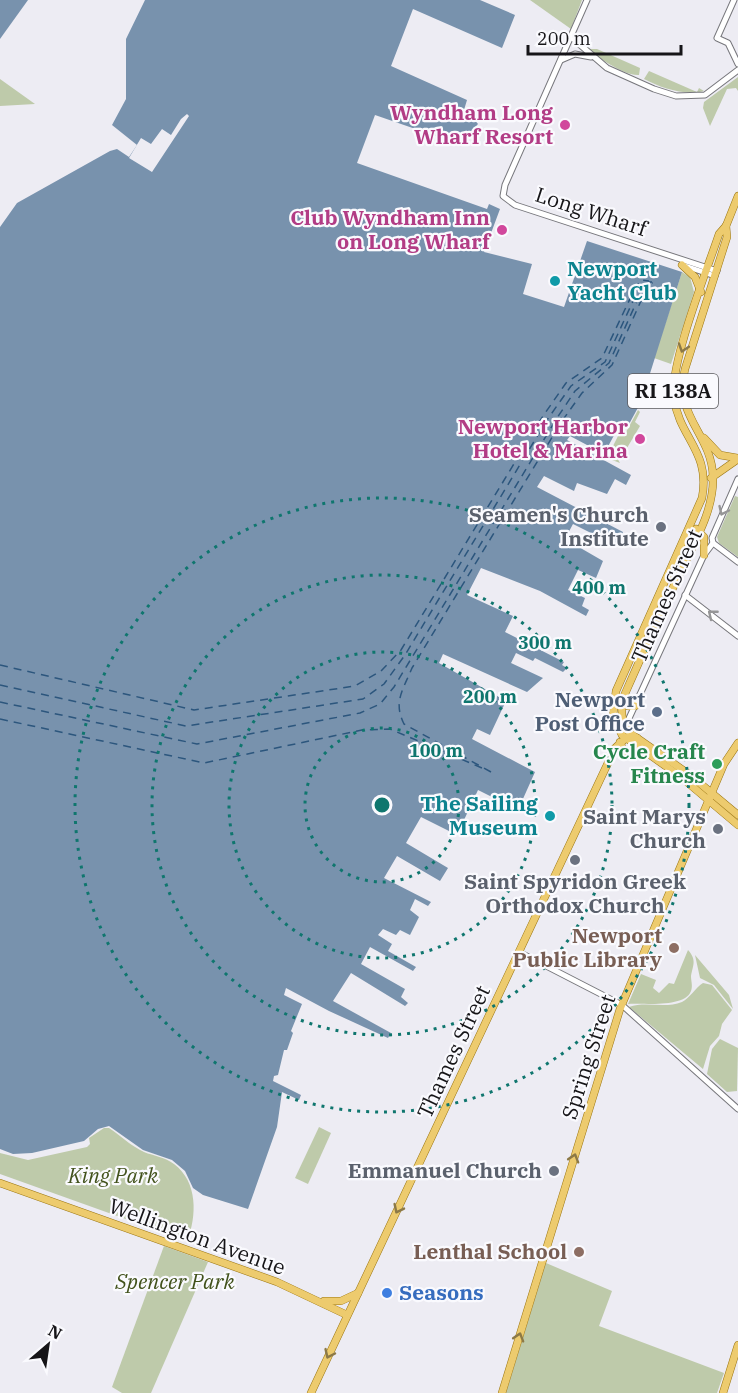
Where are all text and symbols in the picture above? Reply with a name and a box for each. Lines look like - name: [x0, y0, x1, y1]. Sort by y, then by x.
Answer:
- scale bar: [528, 18, 681, 56]
- text: 200 m: [537, 27, 591, 50]
- place label: Wyndham Long Wharf Resort: [390, 98, 554, 150]
- marker: Wyndham Long Wharf Resort: [558, 118, 572, 132]
- street label: Long Wharf: [532, 180, 652, 243]
- place label: Club Wyndham Inn on Long Wharf: [290, 203, 492, 255]
- marker: Club Wyndham Inn on Long Wharf: [495, 223, 509, 237]
- place label: Newport Yacht Club: [567, 254, 677, 306]
- marker: Newport Yacht Club: [548, 274, 562, 288]
- one-way arrow: [677, 342, 690, 353]
- road number: RI 138A: [628, 374, 718, 408]
- place label: Newport Harbor Hotel & Marina: [458, 412, 629, 464]
- marker: Newport Harbor Hotel & Marina: [633, 432, 647, 446]
- place label: Seamen's Church Institute: [469, 500, 649, 552]
- one-way arrow: [719, 504, 731, 515]
- marker: Seamen's Church Institute: [654, 520, 668, 534]
- street label: Thames Street: [624, 524, 708, 667]
- text: 400 m: [572, 576, 627, 599]
- one-way arrow: [708, 611, 719, 622]
- text: 300 m: [518, 631, 573, 654]
- text: 200 m: [463, 685, 518, 708]
- place label: Newport Post Office: [535, 685, 645, 737]
- marker: Newport Post Office: [650, 705, 664, 719]
- place label: Cycle Craft Fitness: [593, 737, 705, 789]
- text: 100 m: [409, 739, 464, 762]
- marker: Cycle Craft Fitness: [710, 757, 724, 771]
- place label: The Sailing Museum: [420, 789, 539, 841]
- centre of rings: [372, 795, 392, 815]
- place label: Saint Marys Church: [583, 802, 706, 854]
- marker: The Sailing Museum: [543, 809, 557, 823]
- marker: Saint Marys Church: [711, 822, 725, 836]
- marker: Saint Spyridon Greek Orthodox Church: [568, 853, 582, 867]
- place label: Saint Spyridon Greek Orthodox Church: [464, 867, 686, 919]
- place label: Newport Public Library: [512, 921, 662, 973]
- marker: Newport Public Library: [667, 941, 681, 955]
- street label: Thames Street: [410, 981, 496, 1123]
- street label: Spring Street: [555, 991, 621, 1123]
- one-way arrow: [566, 1153, 579, 1164]
- place label: Emmanuel Church: [348, 1156, 542, 1184]
- park label: King Park: [67, 1161, 159, 1189]
- marker: Emmanuel Church: [547, 1164, 561, 1178]
- street label: Wellington Avenue: [105, 1191, 290, 1281]
- one-way arrow: [394, 1203, 406, 1214]
- place label: Lenthal School: [413, 1237, 567, 1265]
- marker: Lenthal School: [572, 1245, 586, 1259]
- park label: Spencer Park: [114, 1267, 236, 1295]
- place label: Seasons: [399, 1278, 484, 1306]
- marker: Seasons: [380, 1286, 394, 1300]
- north arrow: [18, 1315, 78, 1375]
- text: N: [45, 1320, 66, 1344]
- one-way arrow: [512, 1332, 524, 1343]
- one-way arrow: [325, 1348, 337, 1359]

